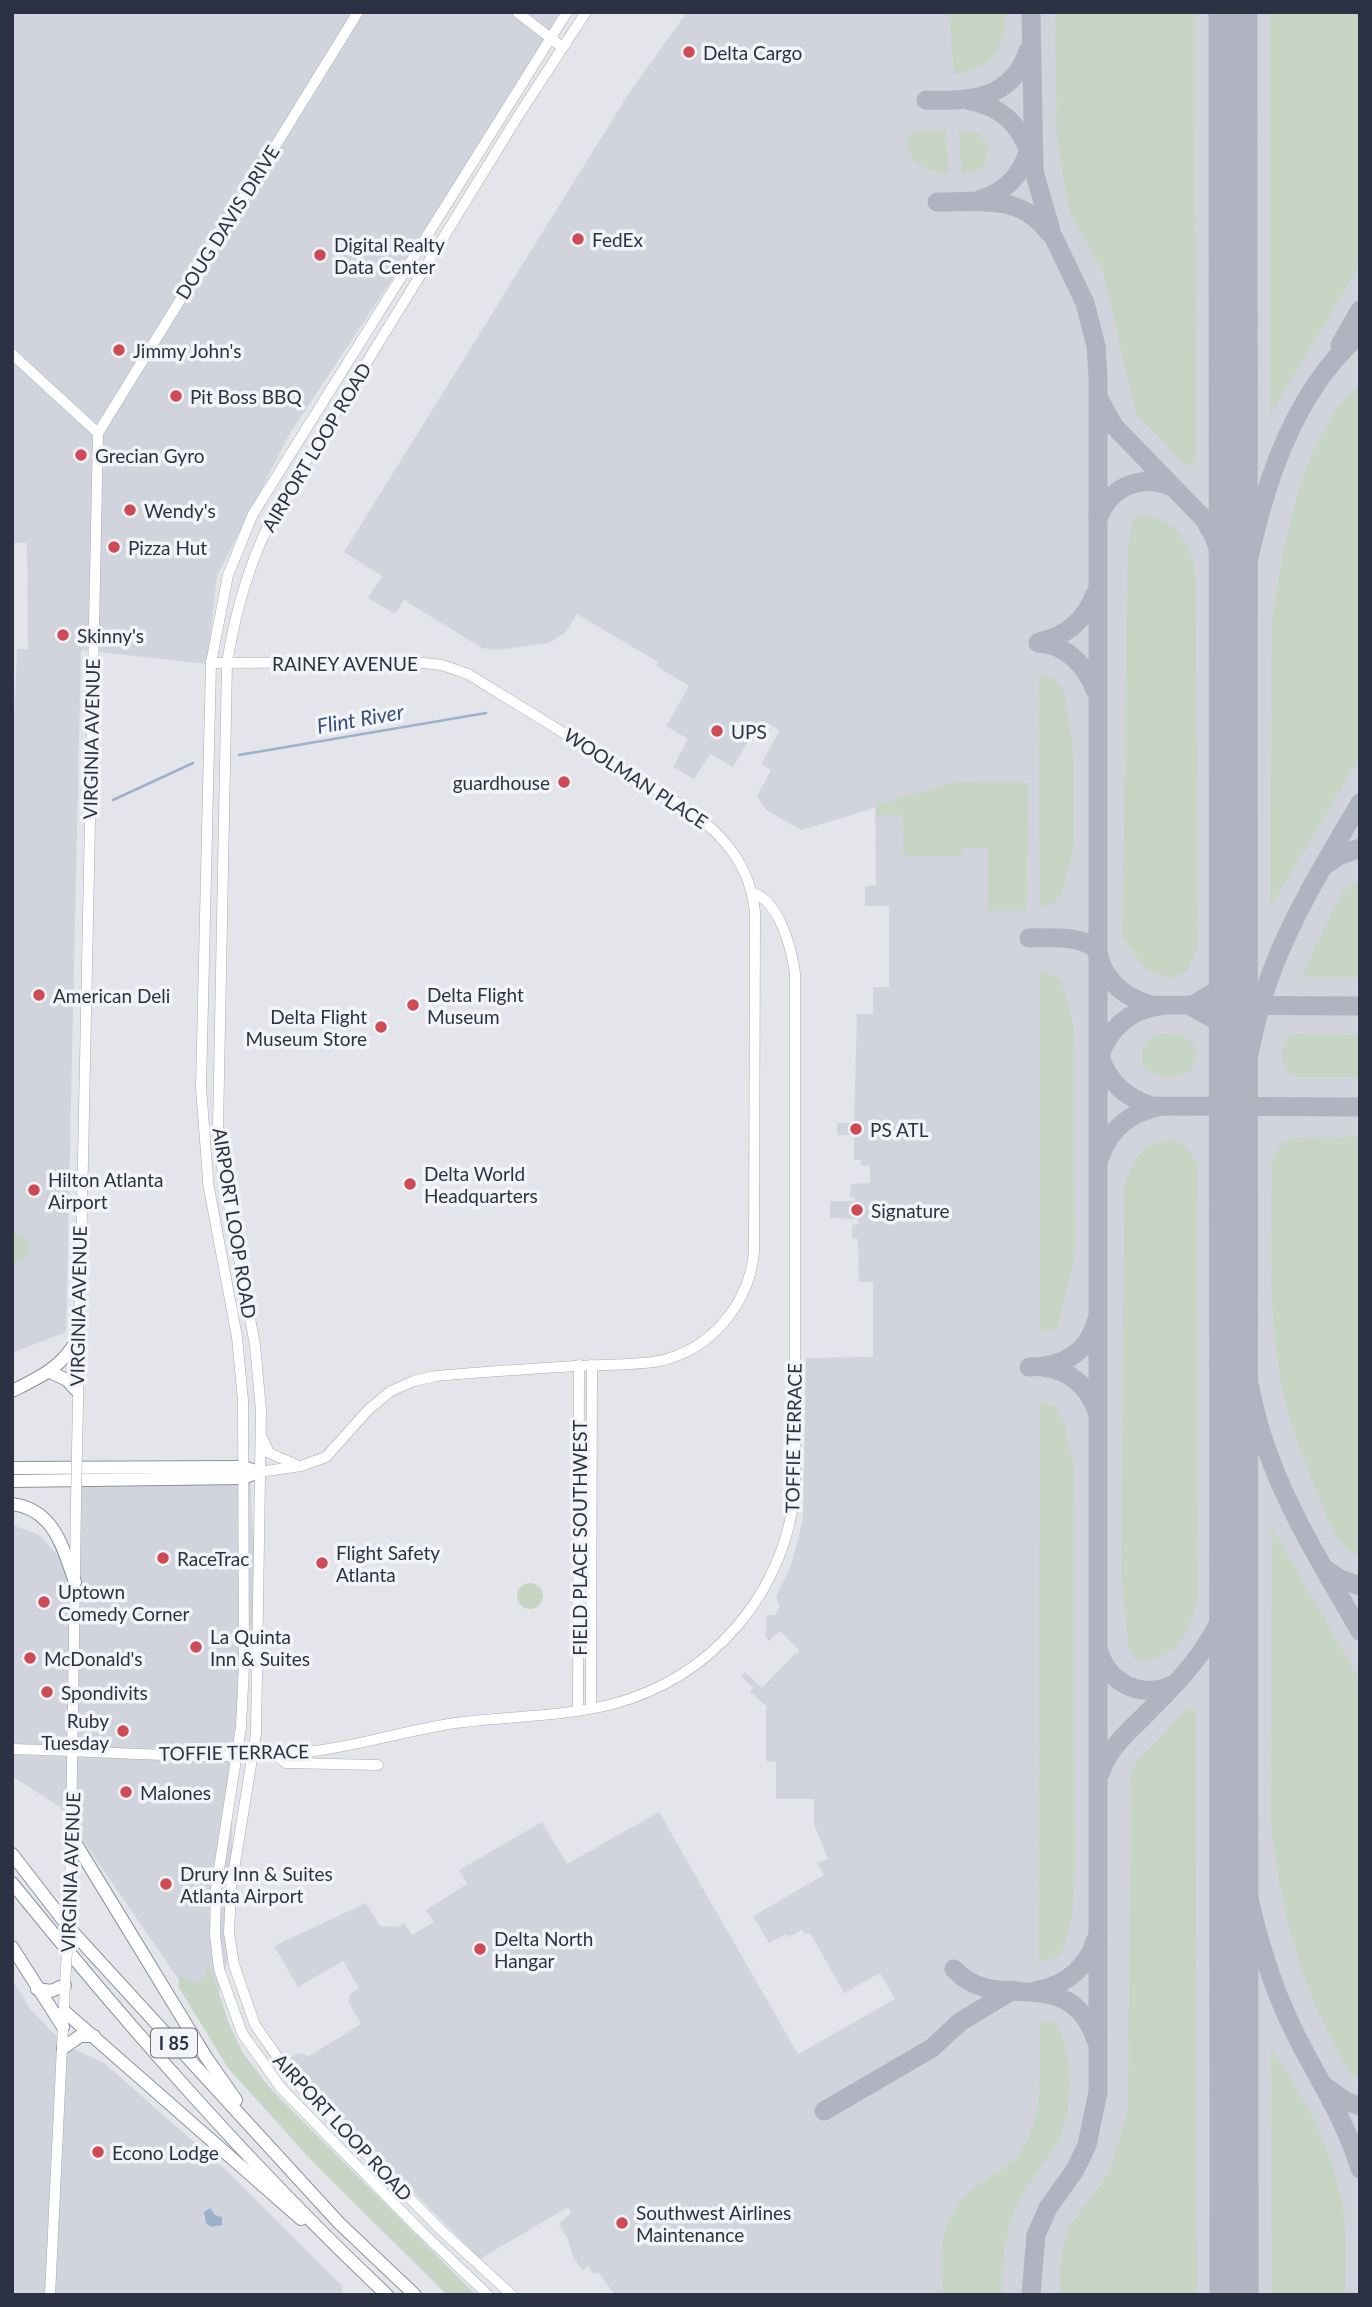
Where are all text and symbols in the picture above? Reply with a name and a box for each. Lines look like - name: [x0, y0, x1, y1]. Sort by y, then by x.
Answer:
- place label: Delta Cargo: [703, 41, 802, 64]
- marker: Delta Cargo: [681, 44, 697, 60]
- street label: DOUG DAVIS DRIVE: [170, 141, 284, 303]
- place label: FedEx: [592, 228, 643, 251]
- marker: FedEx: [570, 231, 586, 247]
- place label: Digital Realty Data Center: [334, 233, 445, 278]
- marker: Digital Realty Data Center: [312, 247, 328, 263]
- place label: Jimmy John's: [133, 339, 242, 362]
- marker: Jimmy John's: [111, 342, 127, 358]
- street label: AIRPORT LOOP ROAD: [256, 358, 376, 536]
- place label: Pit Boss BBQ: [190, 385, 302, 408]
- marker: Pit Boss BBQ: [168, 388, 184, 404]
- place label: Grecian Gyro: [95, 444, 204, 467]
- marker: Grecian Gyro: [73, 447, 89, 463]
- place label: Wendy's: [144, 499, 216, 522]
- marker: Wendy's: [122, 502, 138, 518]
- place label: Pizza Hut: [128, 536, 207, 559]
- marker: Pizza Hut: [106, 539, 122, 555]
- place label: Skinny's: [77, 624, 144, 647]
- marker: Skinny's: [55, 627, 71, 643]
- street label: RAINEY AVENUE: [272, 652, 418, 675]
- street label: VIRGINIA AVENUE: [78, 659, 104, 819]
- water label: Flint River: [315, 698, 406, 738]
- place label: UPS: [731, 720, 767, 743]
- street label: WOOLMAN PLACE: [560, 723, 712, 833]
- marker: UPS: [709, 723, 725, 739]
- place label: guardhouse: [453, 771, 550, 794]
- marker: guardhouse: [556, 774, 572, 790]
- place label: Delta Flight Museum: [427, 983, 524, 1028]
- place label: American Deli: [53, 984, 170, 1007]
- marker: American Deli: [31, 987, 47, 1003]
- marker: Delta Flight Museum: [405, 997, 421, 1013]
- place label: Delta Flight Museum Store: [246, 1005, 367, 1050]
- marker: Delta Flight Museum Store: [373, 1019, 389, 1035]
- place label: PS ATL: [870, 1118, 929, 1141]
- marker: PS ATL: [848, 1121, 864, 1137]
- street label: AIRPORT LOOP ROAD: [209, 1126, 261, 1320]
- place label: Delta World Headquarters: [424, 1162, 538, 1207]
- place label: Hilton Atlanta Airport: [48, 1168, 164, 1213]
- marker: Delta World Headquarters: [402, 1176, 418, 1192]
- marker: Hilton Atlanta Airport: [26, 1182, 42, 1198]
- place label: Signature: [871, 1199, 950, 1222]
- marker: Signature: [849, 1202, 865, 1218]
- street label: VIRGINIA AVENUE: [65, 1226, 91, 1386]
- street label: TOFFIE TERRACE: [780, 1363, 806, 1513]
- street label: FIELD PLACE SOUTHWEST: [568, 1420, 591, 1656]
- place label: Flight Safety Atlanta: [336, 1541, 440, 1586]
- place label: RaceTrac: [177, 1547, 249, 1570]
- marker: RaceTrac: [155, 1550, 171, 1566]
- marker: Flight Safety Atlanta: [314, 1555, 330, 1571]
- place label: Uptown Comedy Corner: [58, 1580, 190, 1625]
- marker: Uptown Comedy Corner: [36, 1594, 52, 1610]
- place label: La Quinta Inn & Suites: [210, 1625, 310, 1670]
- marker: La Quinta Inn & Suites: [188, 1639, 204, 1655]
- place label: McDonald's: [44, 1647, 143, 1670]
- marker: McDonald's: [22, 1650, 38, 1666]
- place label: Spondivits: [61, 1681, 148, 1704]
- marker: Spondivits: [39, 1684, 55, 1700]
- place label: Ruby Tuesday: [41, 1709, 109, 1754]
- marker: Ruby Tuesday: [115, 1723, 131, 1739]
- street label: TOFFIE TERRACE: [159, 1739, 309, 1765]
- place label: Malones: [140, 1781, 211, 1804]
- marker: Malones: [118, 1784, 134, 1800]
- street label: VIRGINIA AVENUE: [56, 1791, 84, 1953]
- place label: Drury Inn & Suites Atlanta Airport: [180, 1862, 333, 1907]
- marker: Drury Inn & Suites Atlanta Airport: [158, 1876, 174, 1892]
- place label: Delta North Hangar: [494, 1927, 593, 1972]
- marker: Delta North Hangar: [472, 1941, 488, 1957]
- road number: I 85: [151, 2028, 197, 2057]
- street label: AIRPORT LOOP ROAD: [269, 2049, 417, 2205]
- place label: Econo Lodge: [112, 2141, 219, 2164]
- marker: Econo Lodge: [90, 2144, 106, 2160]
- place label: Southwest Airlines Maintenance: [636, 2201, 791, 2246]
- marker: Southwest Airlines Maintenance: [614, 2215, 630, 2231]

